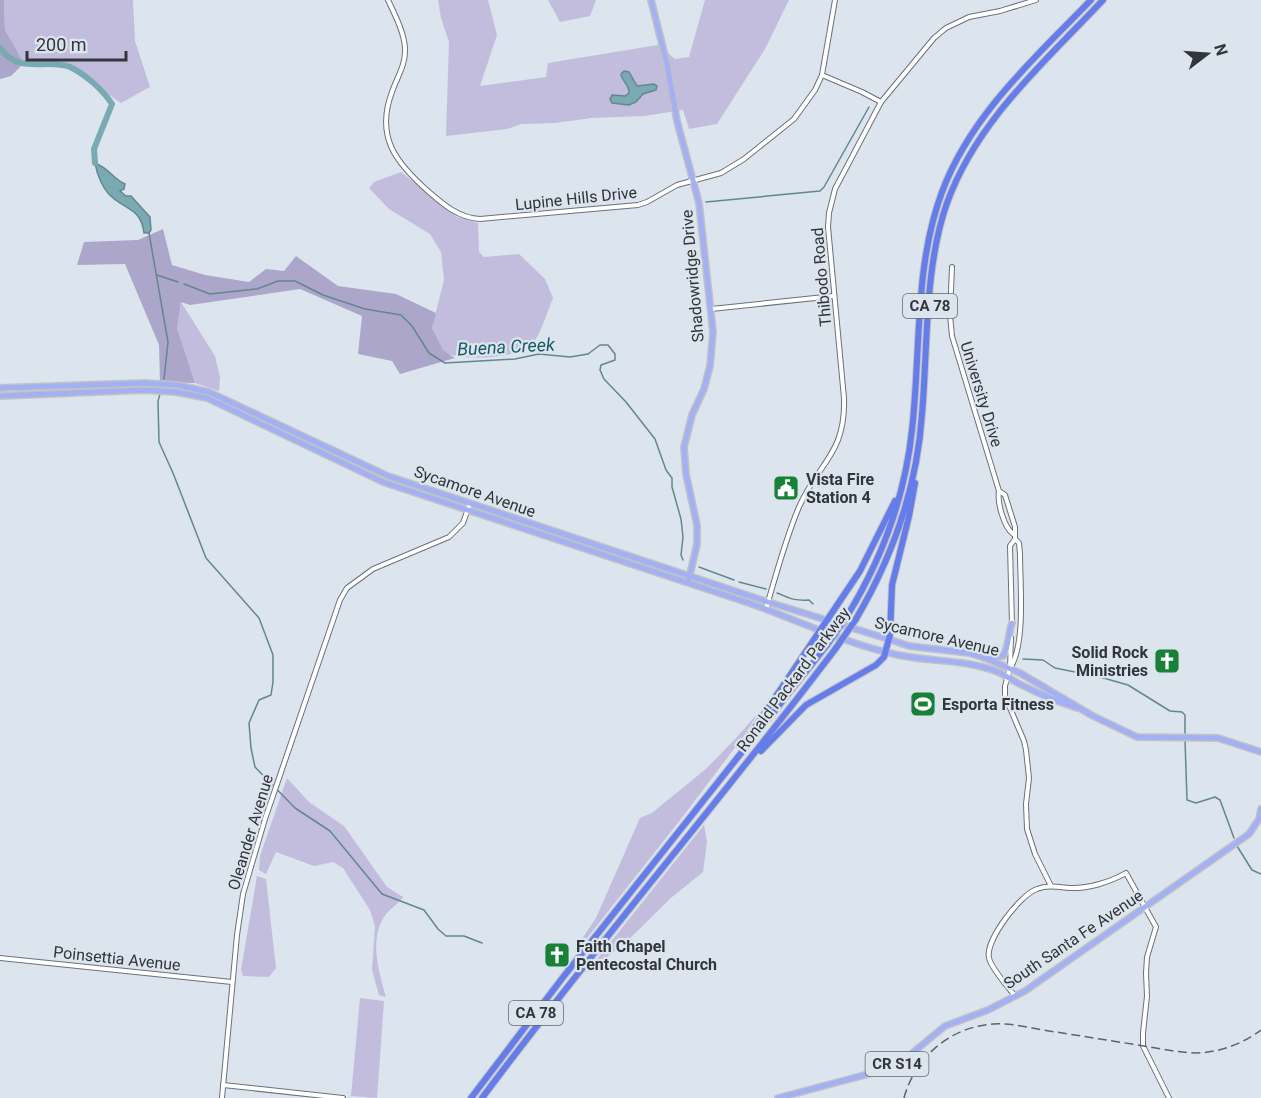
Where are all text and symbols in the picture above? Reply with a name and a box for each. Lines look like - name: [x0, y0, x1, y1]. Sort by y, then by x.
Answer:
- scale bar: [27, 24, 126, 62]
- north arrow: [1177, 24, 1237, 84]
- text: 200 m: [36, 34, 87, 55]
- text: N: [1210, 42, 1232, 58]
- street label: Lupine Hills Drive: [514, 183, 638, 214]
- street label: Shadowridge Drive: [677, 209, 708, 343]
- street label: Thibodo Road: [808, 227, 835, 327]
- road number: CA 78: [903, 294, 957, 318]
- water label: Buena Creek: [457, 333, 557, 360]
- street label: University Drive: [956, 339, 1007, 449]
- street label: Sycamore Avenue: [412, 462, 538, 521]
- place label: Vista Fire Station 4: [806, 470, 875, 507]
- public building icon: Vista Fire Station 4: [771, 473, 801, 503]
- street label: Ronald Packard Parkway: [733, 603, 854, 755]
- street label: Sycamore Avenue: [873, 613, 1001, 660]
- place label: Solid Rock Ministries: [1072, 643, 1148, 680]
- church icon: Solid Rock Ministries: [1152, 646, 1182, 676]
- sports icon: Esporta Fitness: [908, 689, 938, 719]
- place label: Esporta Fitness: [942, 695, 1054, 714]
- street label: Oleander Avenue: [224, 772, 277, 892]
- street label: South Santa Fe Avenue: [1000, 886, 1147, 993]
- place label: Faith Chapel Pentecostal Church: [576, 937, 717, 974]
- church icon: Faith Chapel Pentecostal Church: [542, 940, 572, 970]
- street label: Poinsettia Avenue: [52, 942, 182, 975]
- road number: CA 78: [509, 1001, 563, 1025]
- road number: CR S14: [866, 1052, 928, 1076]

